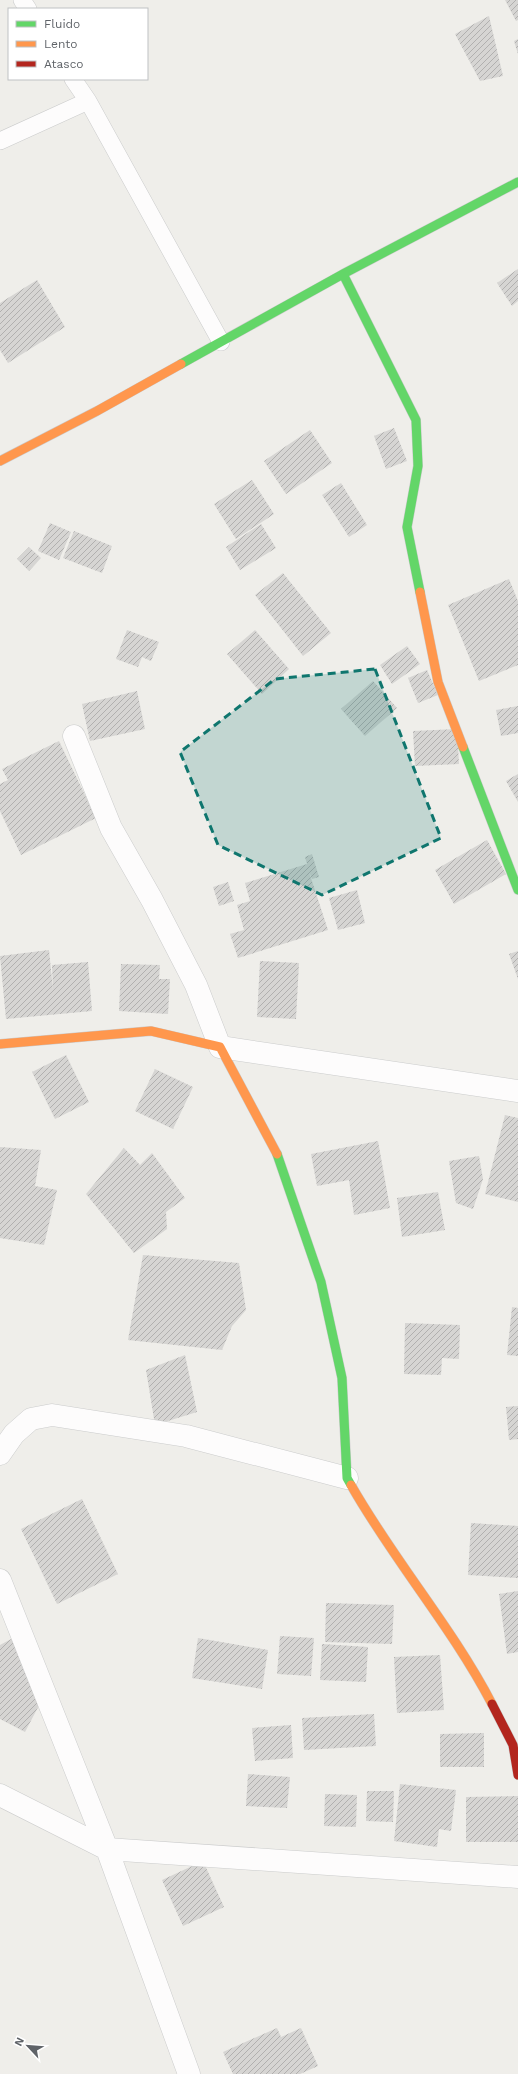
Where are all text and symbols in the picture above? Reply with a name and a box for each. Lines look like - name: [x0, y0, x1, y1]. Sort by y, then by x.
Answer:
- legend: [8, 8, 148, 80]
- text: Fluido: [44, 17, 80, 31]
- text: Lento: [44, 37, 78, 51]
- text: Atasco: [44, 57, 84, 71]
- north arrow: [8, 2026, 48, 2066]
- text: N: [12, 2035, 27, 2048]

